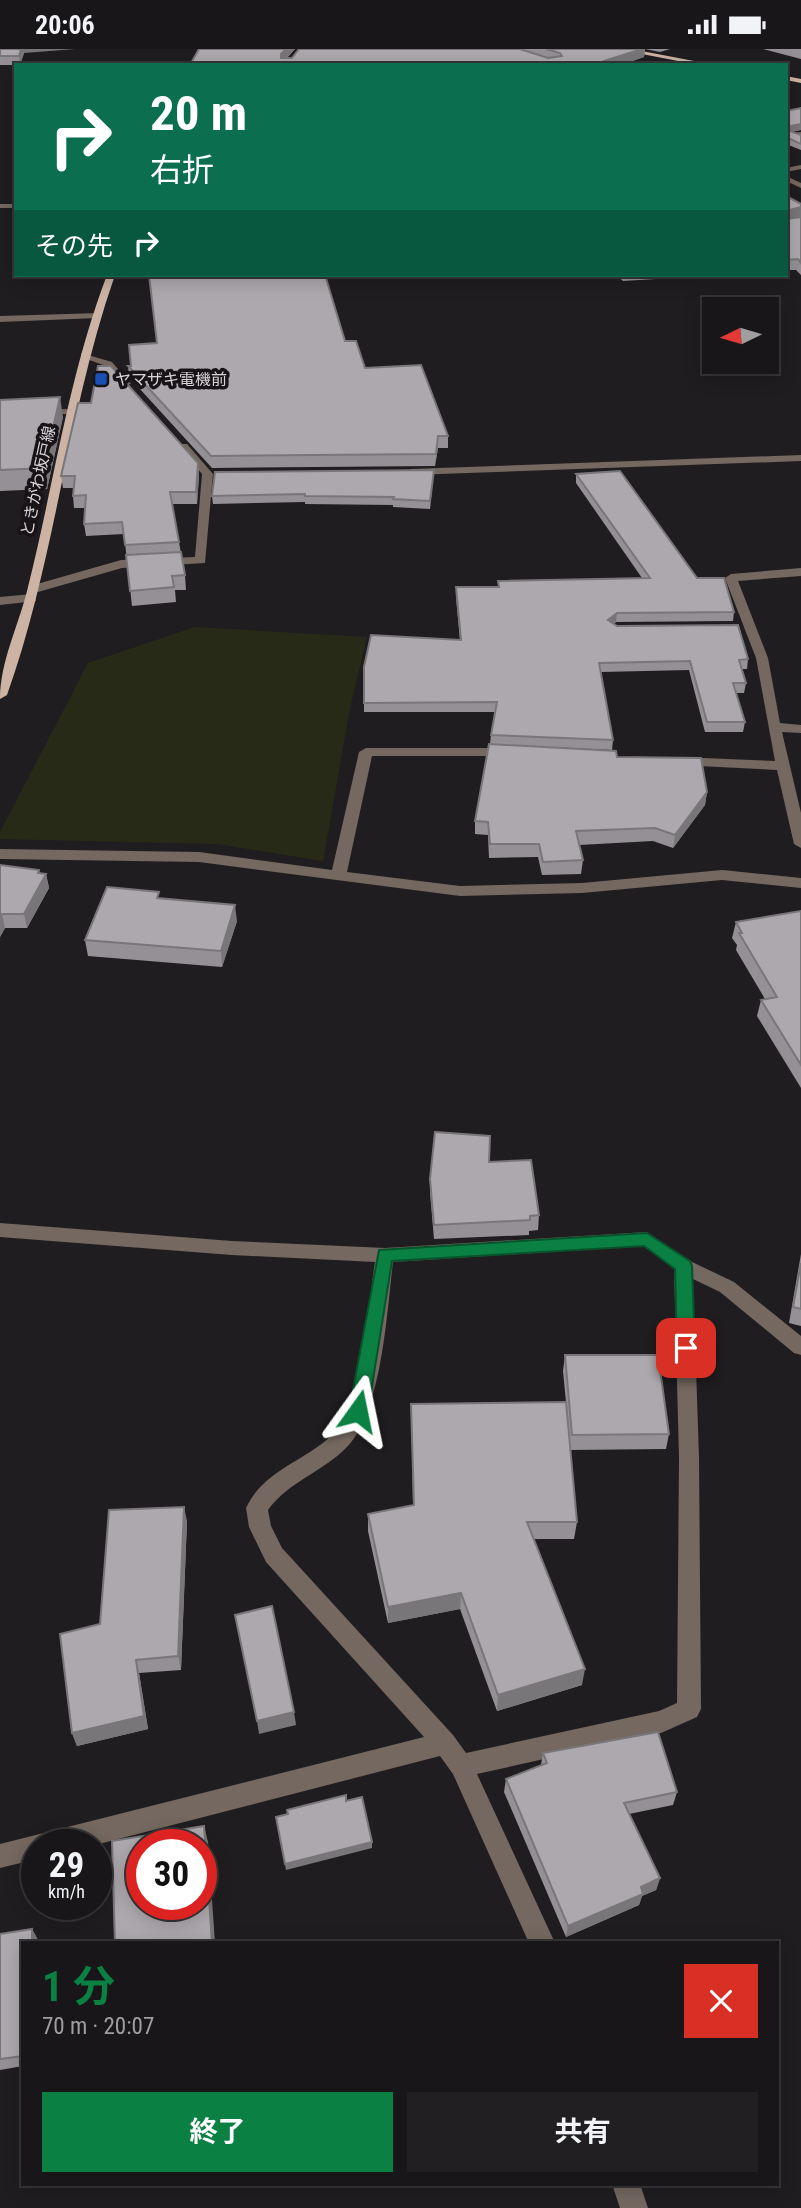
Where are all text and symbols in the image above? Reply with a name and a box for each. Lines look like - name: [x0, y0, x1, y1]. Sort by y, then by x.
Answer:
- text: 20:06: [35, 10, 95, 40]
- text: 20 m: [150, 85, 247, 142]
- icon: right: [35, 91, 126, 182]
- text: 右折: [150, 151, 214, 189]
- icon: right: [127, 224, 165, 262]
- text: その先: [35, 231, 113, 261]
- north arrow: [702, 297, 779, 375]
- map controls: [702, 297, 779, 374]
- place label: ヤマザキ電機前: [115, 370, 227, 389]
- marker: ヤマザキ電機前: [93, 371, 109, 387]
- street label: ときがわ坂戸線: [17, 424, 59, 538]
- pin: [656, 1318, 716, 1378]
- icon: arrive: [667, 1329, 705, 1367]
- position arrow: [321, 1374, 395, 1448]
- speed limit sign: 30: [126, 1829, 217, 1920]
- text: 29: [49, 1845, 84, 1886]
- text: km/h: [48, 1881, 85, 1902]
- text: 1 分: [42, 1962, 115, 2011]
- button: close: [684, 1964, 758, 2038]
- text: 70 m · 20:07: [42, 2013, 154, 2040]
- button: 終了: [42, 2092, 393, 2172]
- button: 共有: [407, 2092, 758, 2172]

